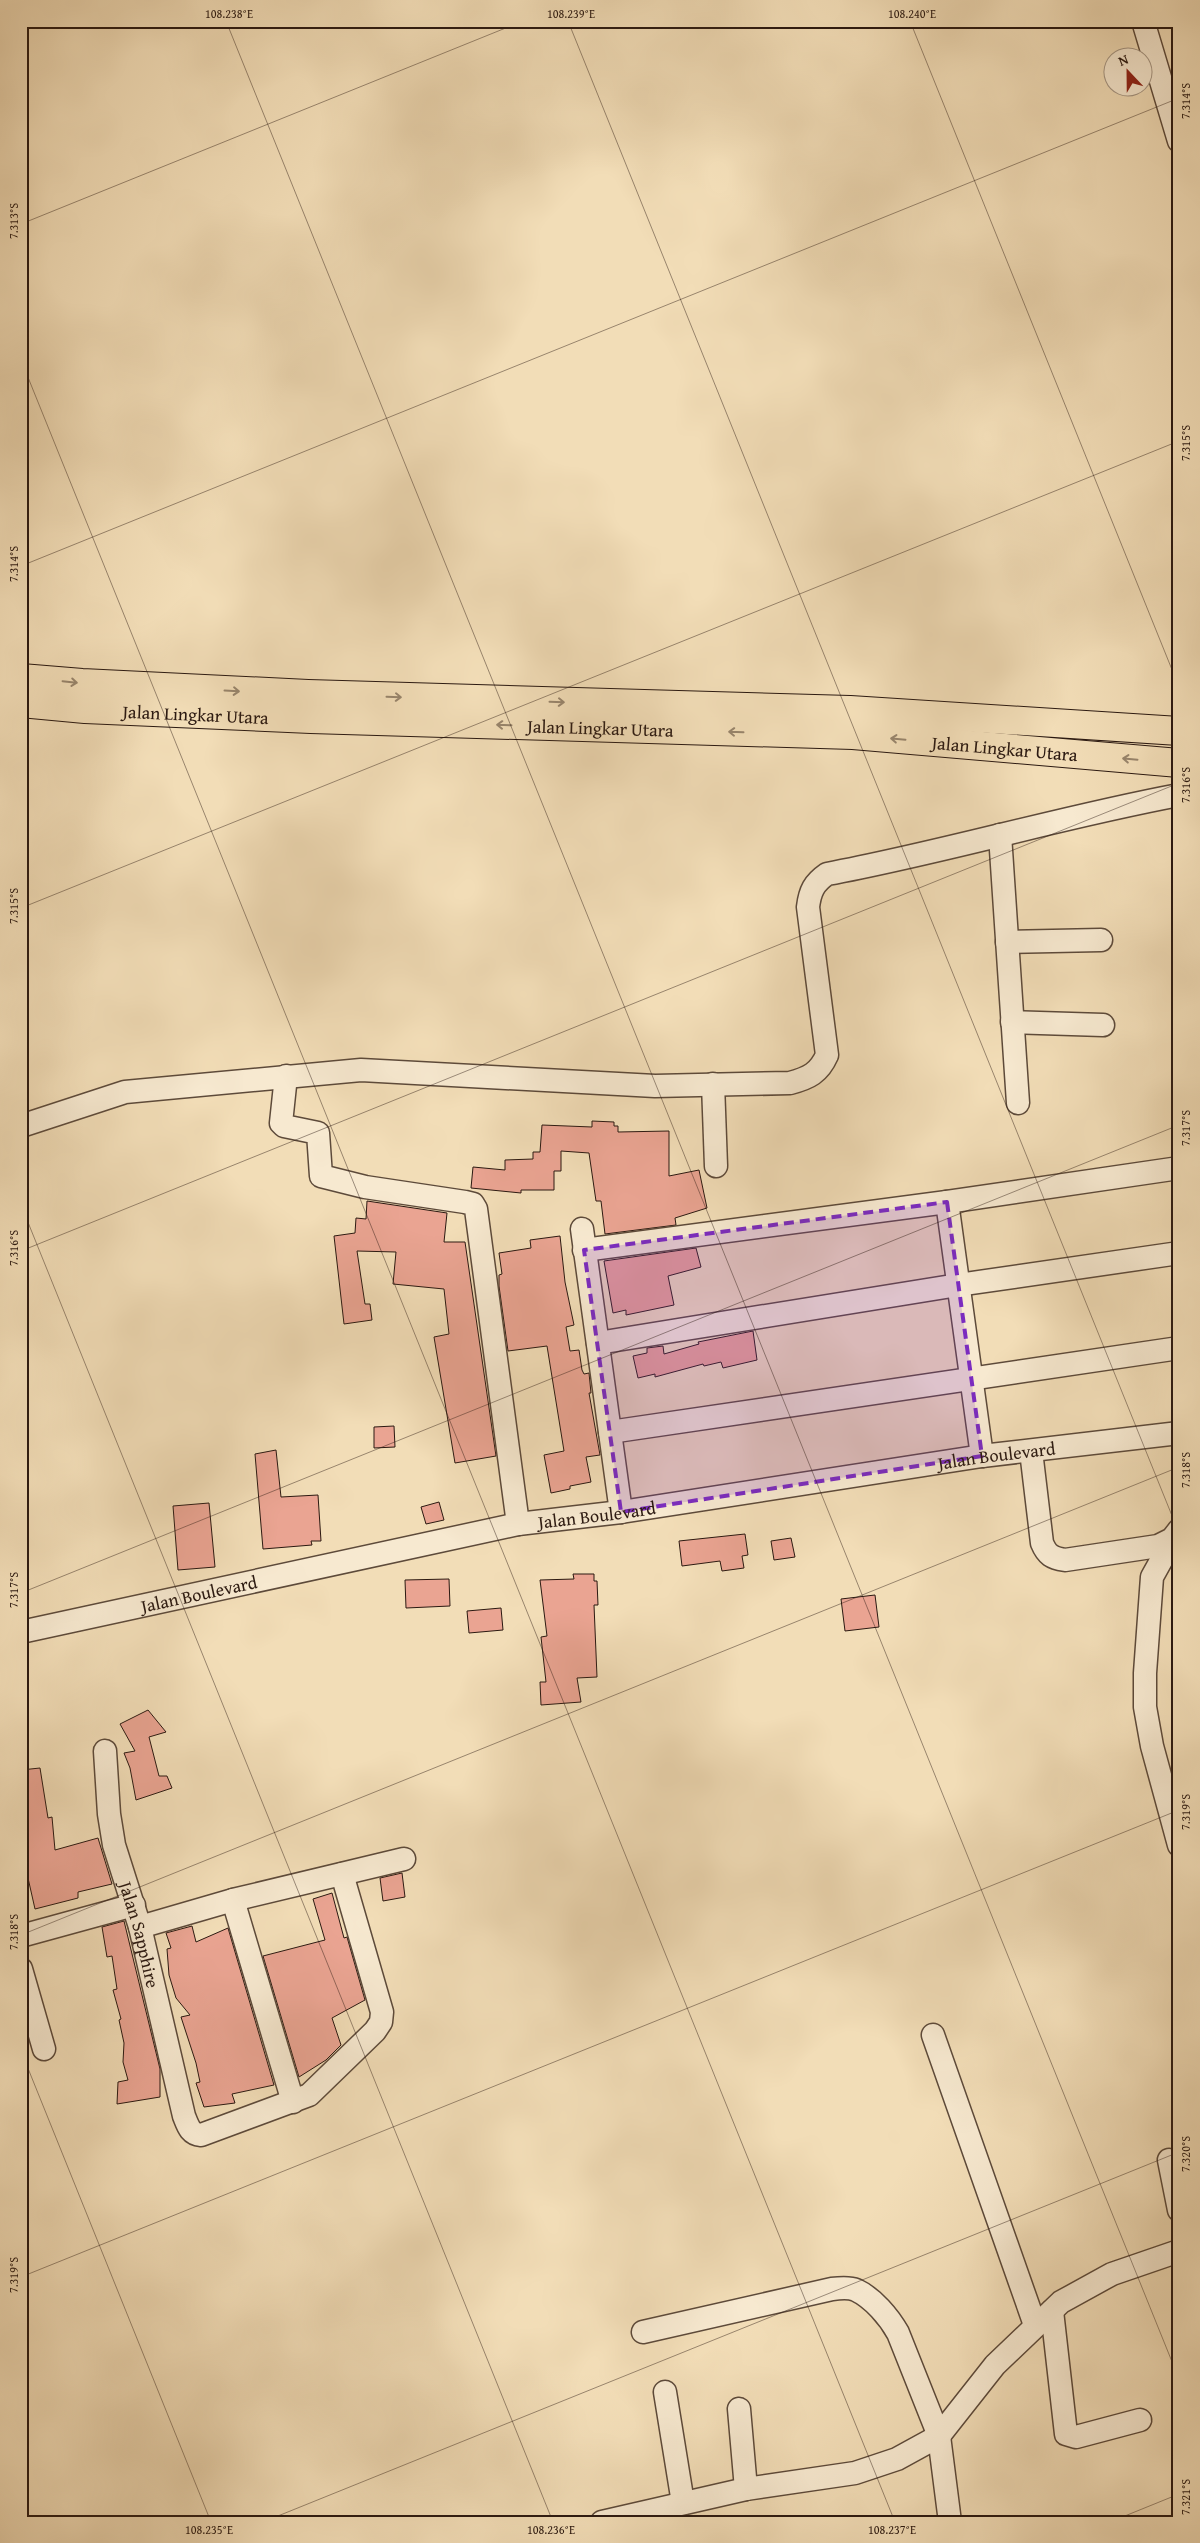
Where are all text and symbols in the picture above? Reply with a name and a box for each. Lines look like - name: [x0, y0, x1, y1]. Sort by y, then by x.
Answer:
- text: 108.238°E: [205, 5, 253, 22]
- text: 108.239°E: [547, 5, 595, 22]
- text: 108.240°E: [888, 5, 936, 22]
- north arrow: [1102, 48, 1152, 98]
- text: N: [1115, 49, 1132, 71]
- text: 7.314°S: [1177, 83, 1194, 119]
- text: 7.313°S: [5, 203, 22, 239]
- text: 7.315°S: [1177, 425, 1194, 461]
- text: 7.314°S: [5, 546, 22, 582]
- one-way arrow: [61, 677, 77, 687]
- one-way arrow: [224, 686, 240, 695]
- one-way arrow: [386, 692, 402, 701]
- street label: Jalan Lingkar Utara: [120, 697, 270, 731]
- one-way arrow: [549, 697, 565, 706]
- street label: Jalan Lingkar Utara: [525, 712, 674, 743]
- one-way arrow: [496, 720, 512, 730]
- one-way arrow: [728, 727, 744, 737]
- street label: Jalan Lingkar Utara: [929, 728, 1079, 768]
- one-way arrow: [891, 734, 907, 744]
- one-way arrow: [1122, 754, 1138, 763]
- text: 7.316°S: [1177, 767, 1194, 803]
- text: 7.315°S: [5, 888, 22, 924]
- text: 7.317°S: [1177, 1110, 1194, 1146]
- text: 7.316°S: [5, 1230, 22, 1266]
- street label: Jalan Boulevard: [934, 1434, 1057, 1477]
- text: 7.318°S: [1177, 1452, 1194, 1488]
- street label: Jalan Boulevard: [534, 1493, 658, 1535]
- street label: Jalan Boulevard: [136, 1567, 260, 1620]
- text: 7.317°S: [5, 1572, 22, 1608]
- text: 7.319°S: [1177, 1794, 1194, 1830]
- street label: Jalan Sapphire: [112, 1876, 167, 1991]
- text: 7.318°S: [5, 1914, 22, 1950]
- text: 7.320°S: [1177, 2136, 1194, 2172]
- text: 7.319°S: [5, 2257, 22, 2293]
- text: 7.321°S: [1177, 2479, 1194, 2515]
- text: 108.235°E: [185, 2521, 233, 2538]
- text: 108.236°E: [527, 2521, 575, 2538]
- text: 108.237°E: [868, 2521, 916, 2538]

